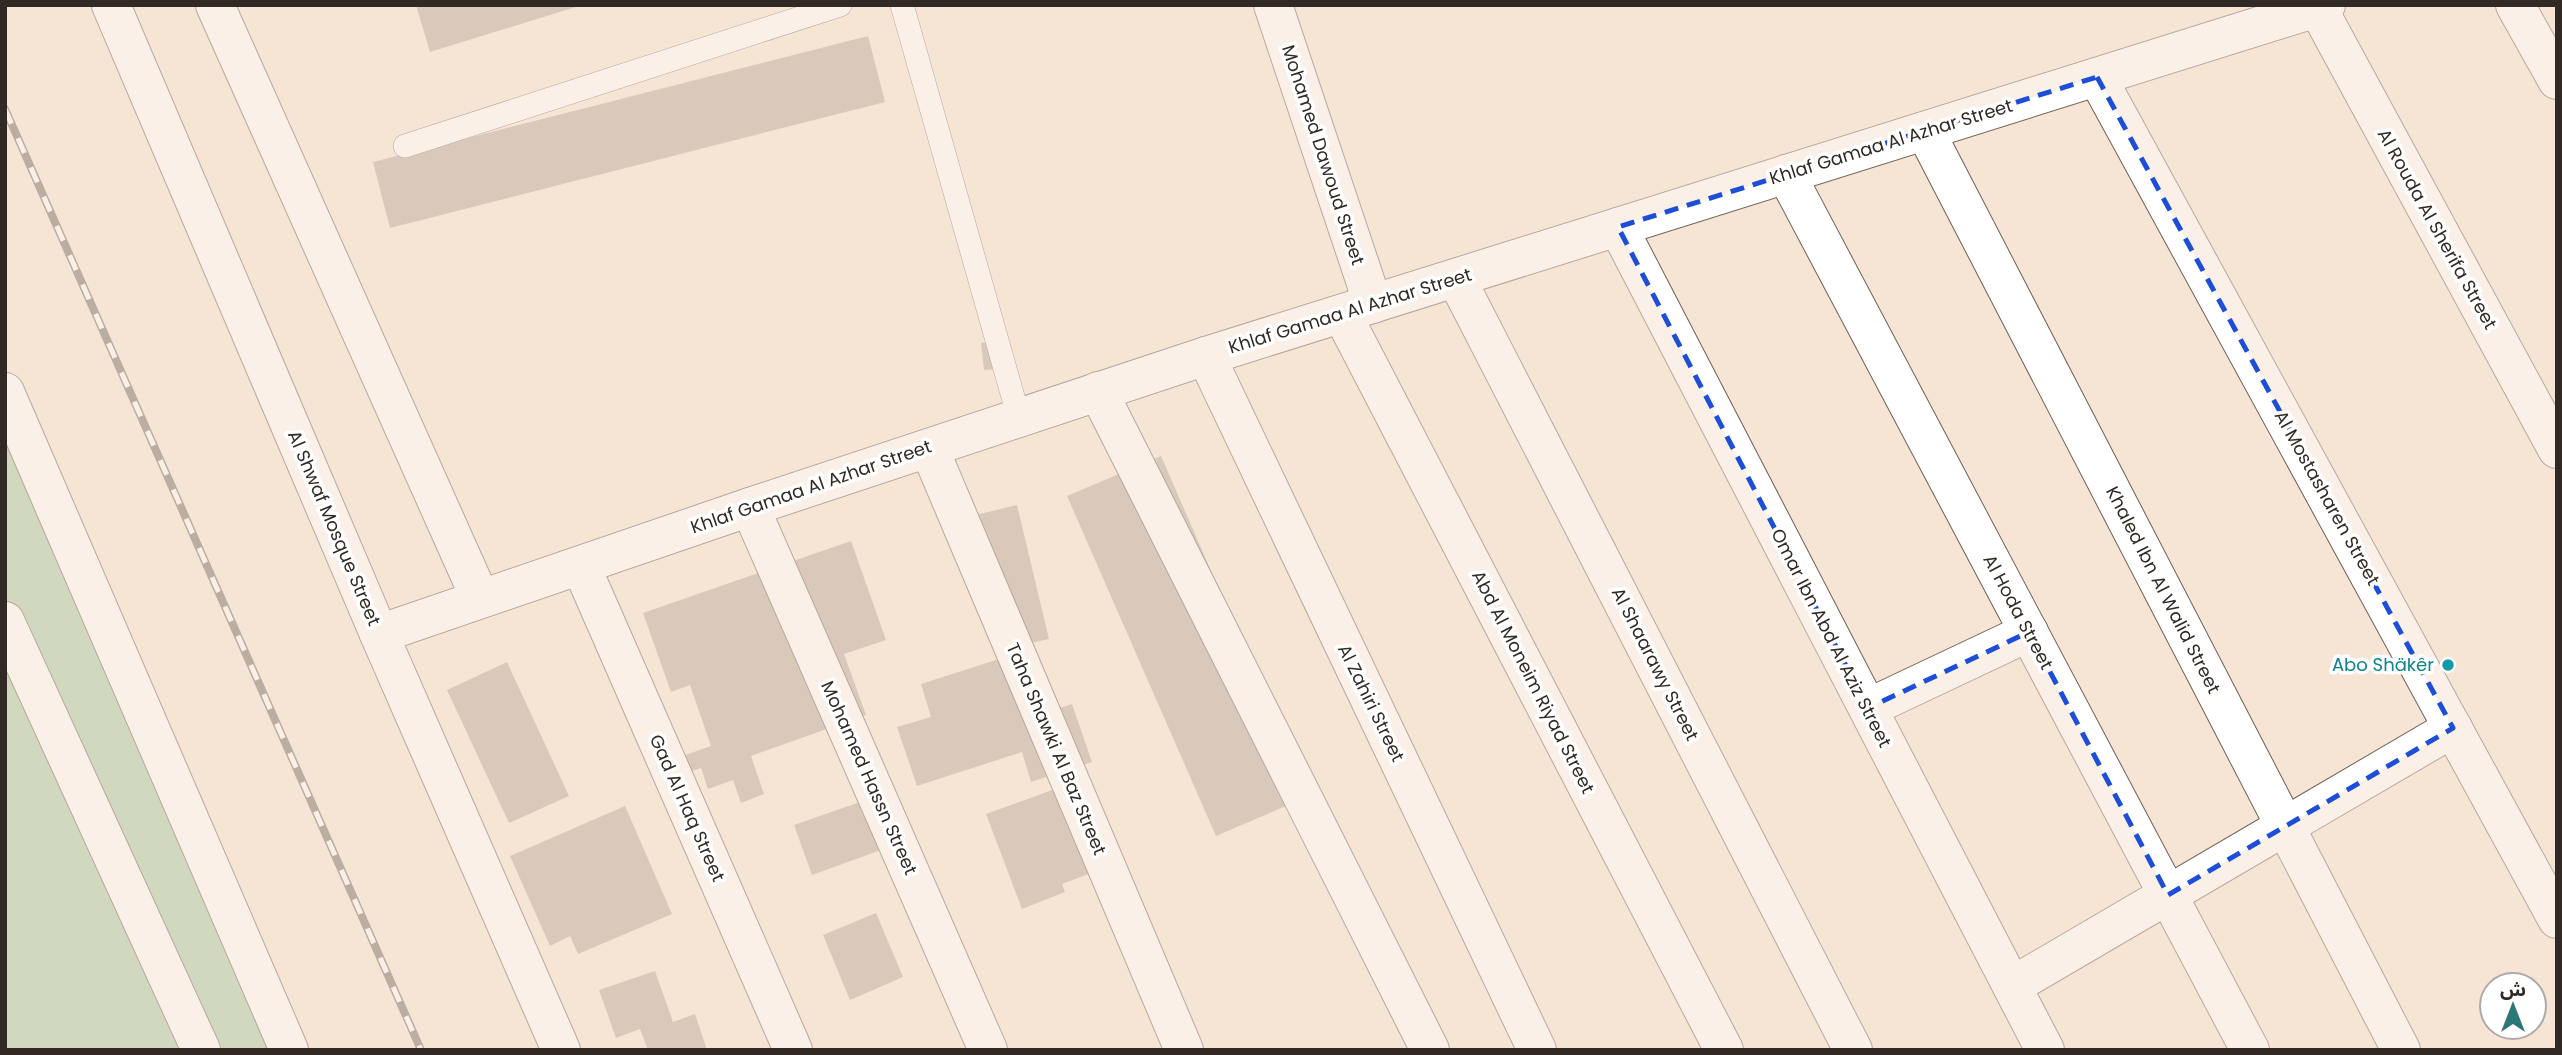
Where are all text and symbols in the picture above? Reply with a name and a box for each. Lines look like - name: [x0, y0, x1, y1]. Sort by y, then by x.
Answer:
- street label: Mohamed Dawoud Street: [1276, 42, 1371, 268]
- street label: Khlaf Gamaa Al Azhar Street: [1766, 93, 2016, 190]
- street label: Al Rouda Al Sherifa Street: [2372, 124, 2503, 334]
- street label: Khlaf Gamaa Al Azhar Street: [1225, 262, 1475, 359]
- street label: Al Mostasharen Street: [2269, 406, 2386, 590]
- street label: Al Shwaf Mosque Street: [282, 426, 387, 629]
- street label: Khlaf Gamaa Al Azhar Street: [687, 434, 935, 540]
- street label: Khaled Ibn Al Walid Street: [2100, 482, 2227, 698]
- street label: Omar Ibn Abd Al Aziz Street: [1765, 524, 1898, 751]
- street label: Al Hoda Street: [1978, 550, 2059, 674]
- street label: Abd Al Moneim Riyad Street: [1466, 566, 1601, 798]
- street label: Al Shaarawy Street: [1606, 583, 1705, 745]
- street label: Taha Shawki Al Baz Street: [1000, 639, 1113, 859]
- street label: Al Zahiri Street: [1332, 640, 1411, 766]
- place label: Abo Shäkêr: [2332, 652, 2434, 677]
- marker: Abo Shäkêr: [2440, 657, 2456, 673]
- street label: Mohamed Hassn Street: [815, 677, 924, 879]
- street label: Gad Al Haq Street: [644, 730, 731, 885]
- north arrow: [2478, 971, 2548, 1041]
- text: ش: [2500, 976, 2526, 1003]

